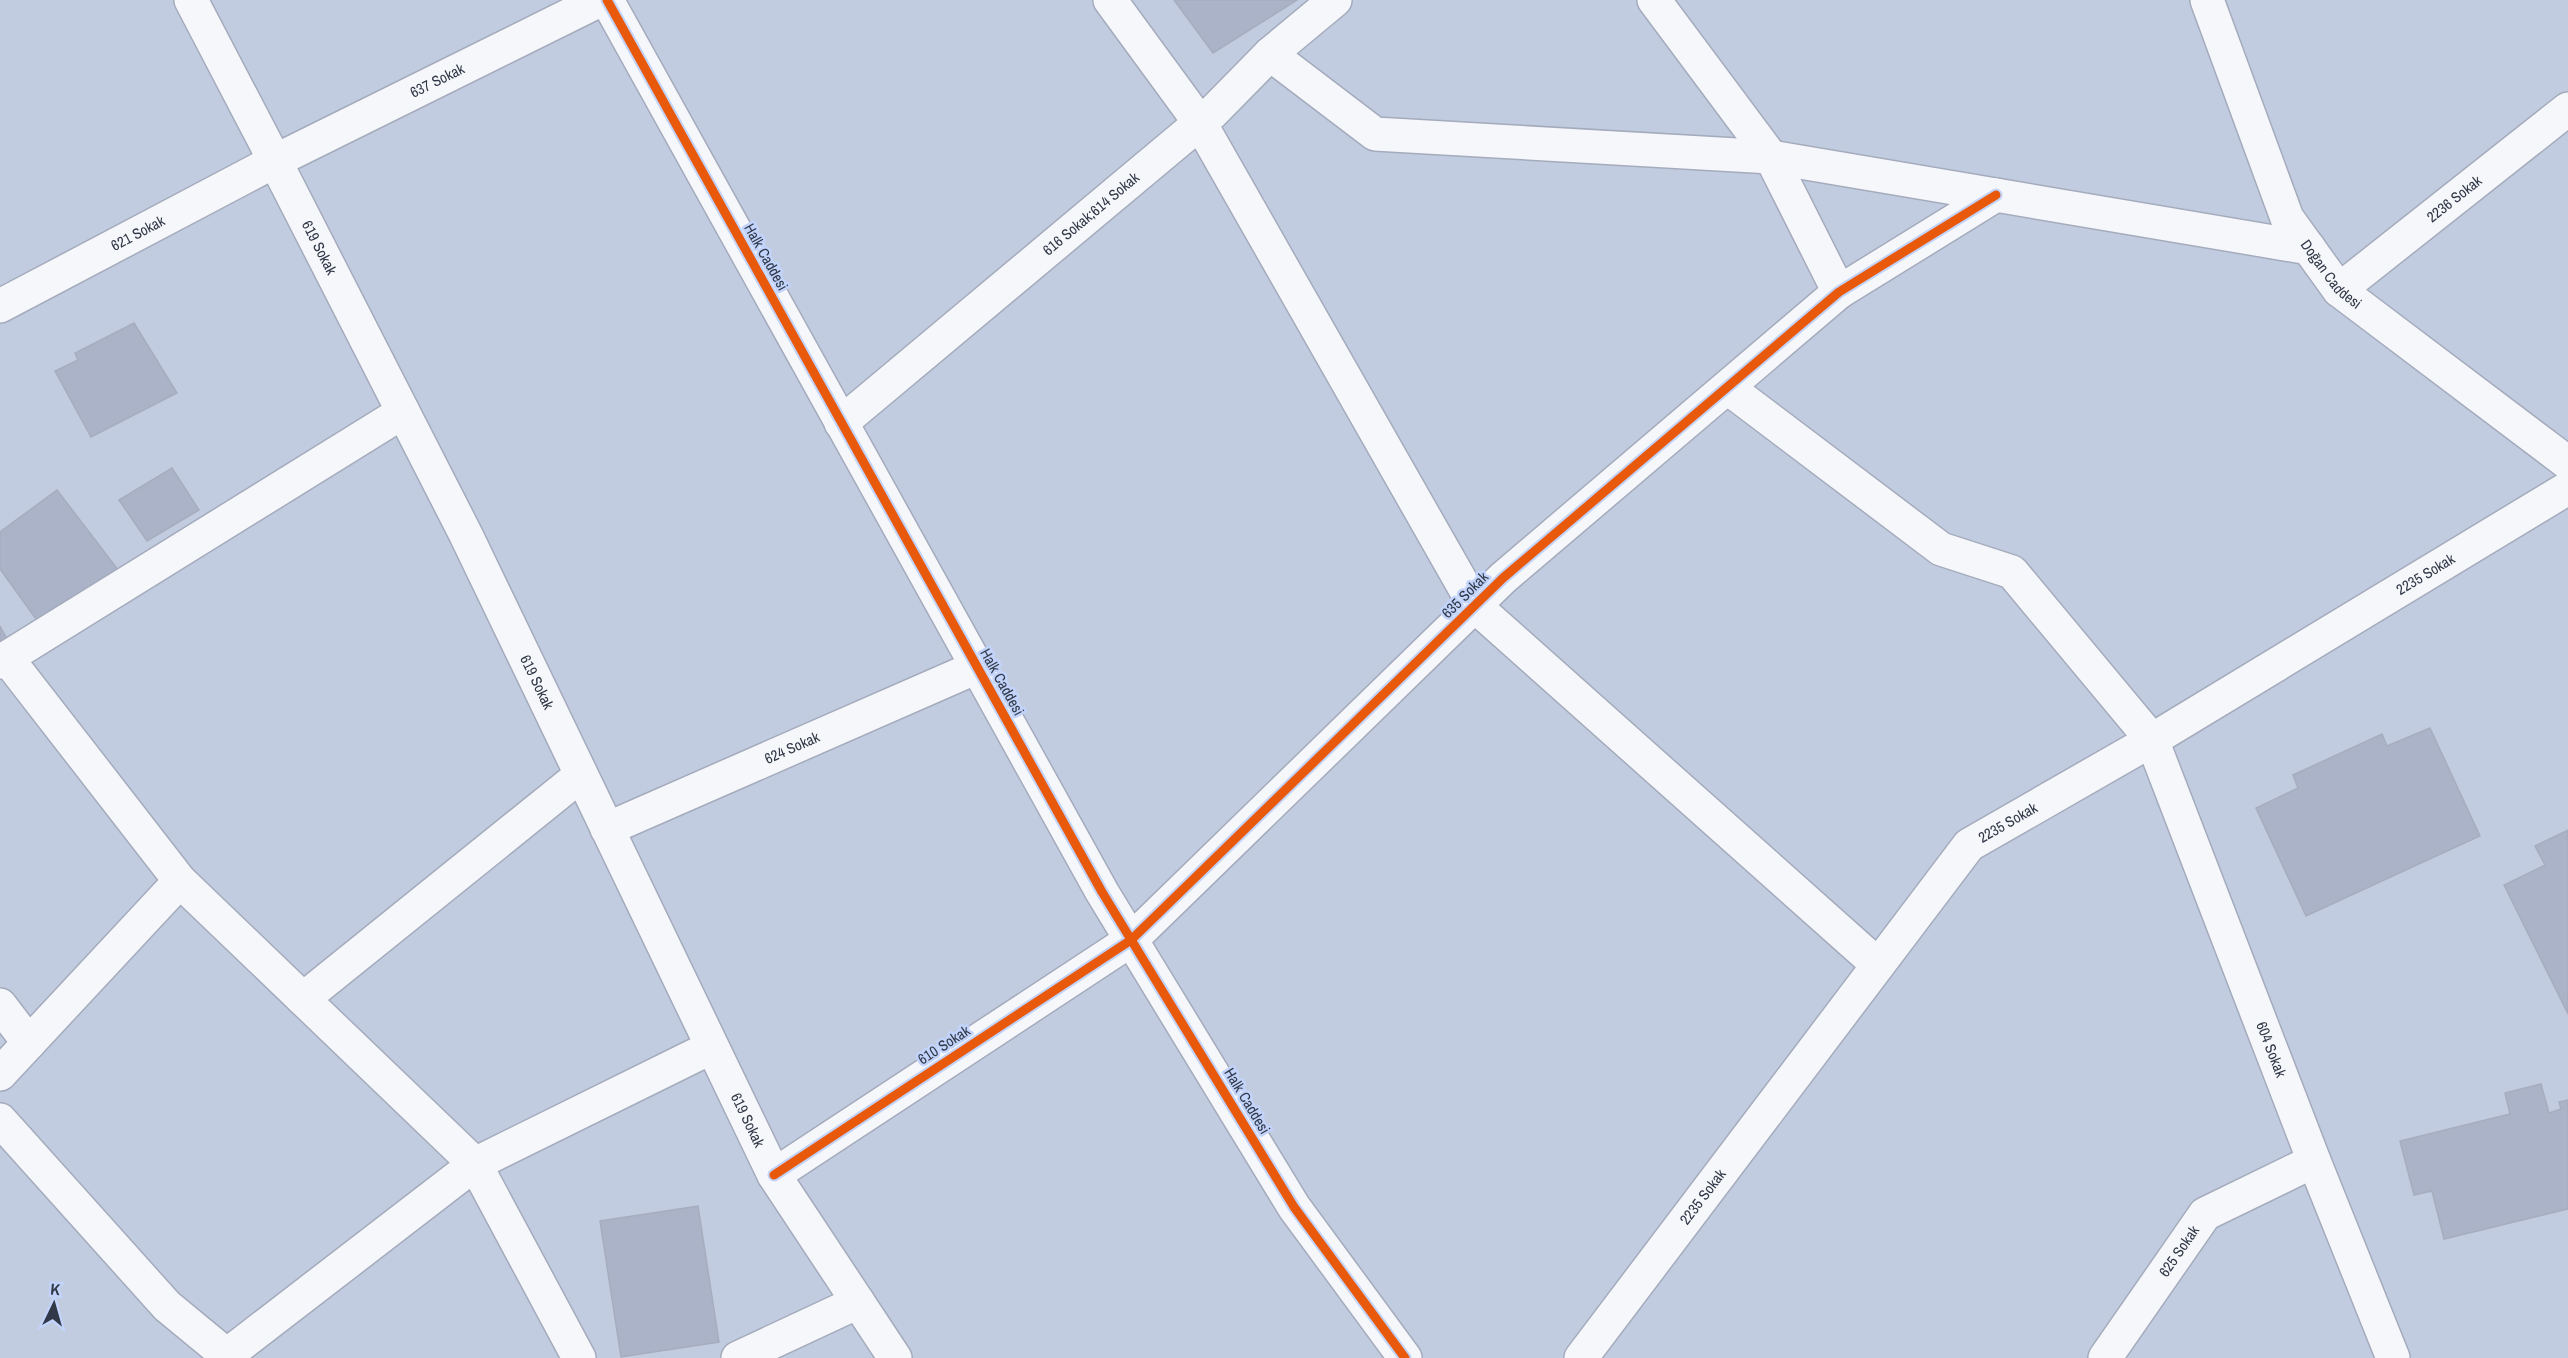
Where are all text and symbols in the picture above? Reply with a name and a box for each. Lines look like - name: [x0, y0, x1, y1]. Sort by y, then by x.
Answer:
- street label: 637 Sokak: [406, 57, 469, 102]
- street label: 616 Sokak;614 Sokak: [1038, 167, 1144, 260]
- street label: 2236 Sokak: [2422, 170, 2487, 227]
- street label: 621 Sokak: [107, 210, 169, 256]
- street label: 619 Sokak: [297, 217, 343, 279]
- street label: Halk Caddesi: [739, 219, 794, 294]
- street label: Doğan Caddesi: [2296, 235, 2366, 313]
- street label: 2235 Sokak: [2392, 548, 2459, 600]
- street label: 635 Sokak: [1437, 566, 1493, 623]
- street label: Halk Caddesi: [975, 644, 1030, 719]
- street label: 619 Sokak: [515, 651, 560, 714]
- street label: 624 Sokak: [761, 726, 823, 769]
- street label: 2235 Sokak: [1974, 797, 2042, 848]
- street label: 604 Sokak: [2251, 1018, 2292, 1081]
- street label: 610 Sokak: [914, 1019, 975, 1069]
- street label: Halk Caddesi: [1219, 1064, 1275, 1138]
- street label: 619 Sokak: [726, 1089, 771, 1152]
- street label: 2235 Sokak: [1674, 1164, 1731, 1229]
- street label: 625 Sokak: [2154, 1220, 2204, 1281]
- north arrow: [24, 1274, 84, 1334]
- text: K: [50, 1278, 62, 1300]

